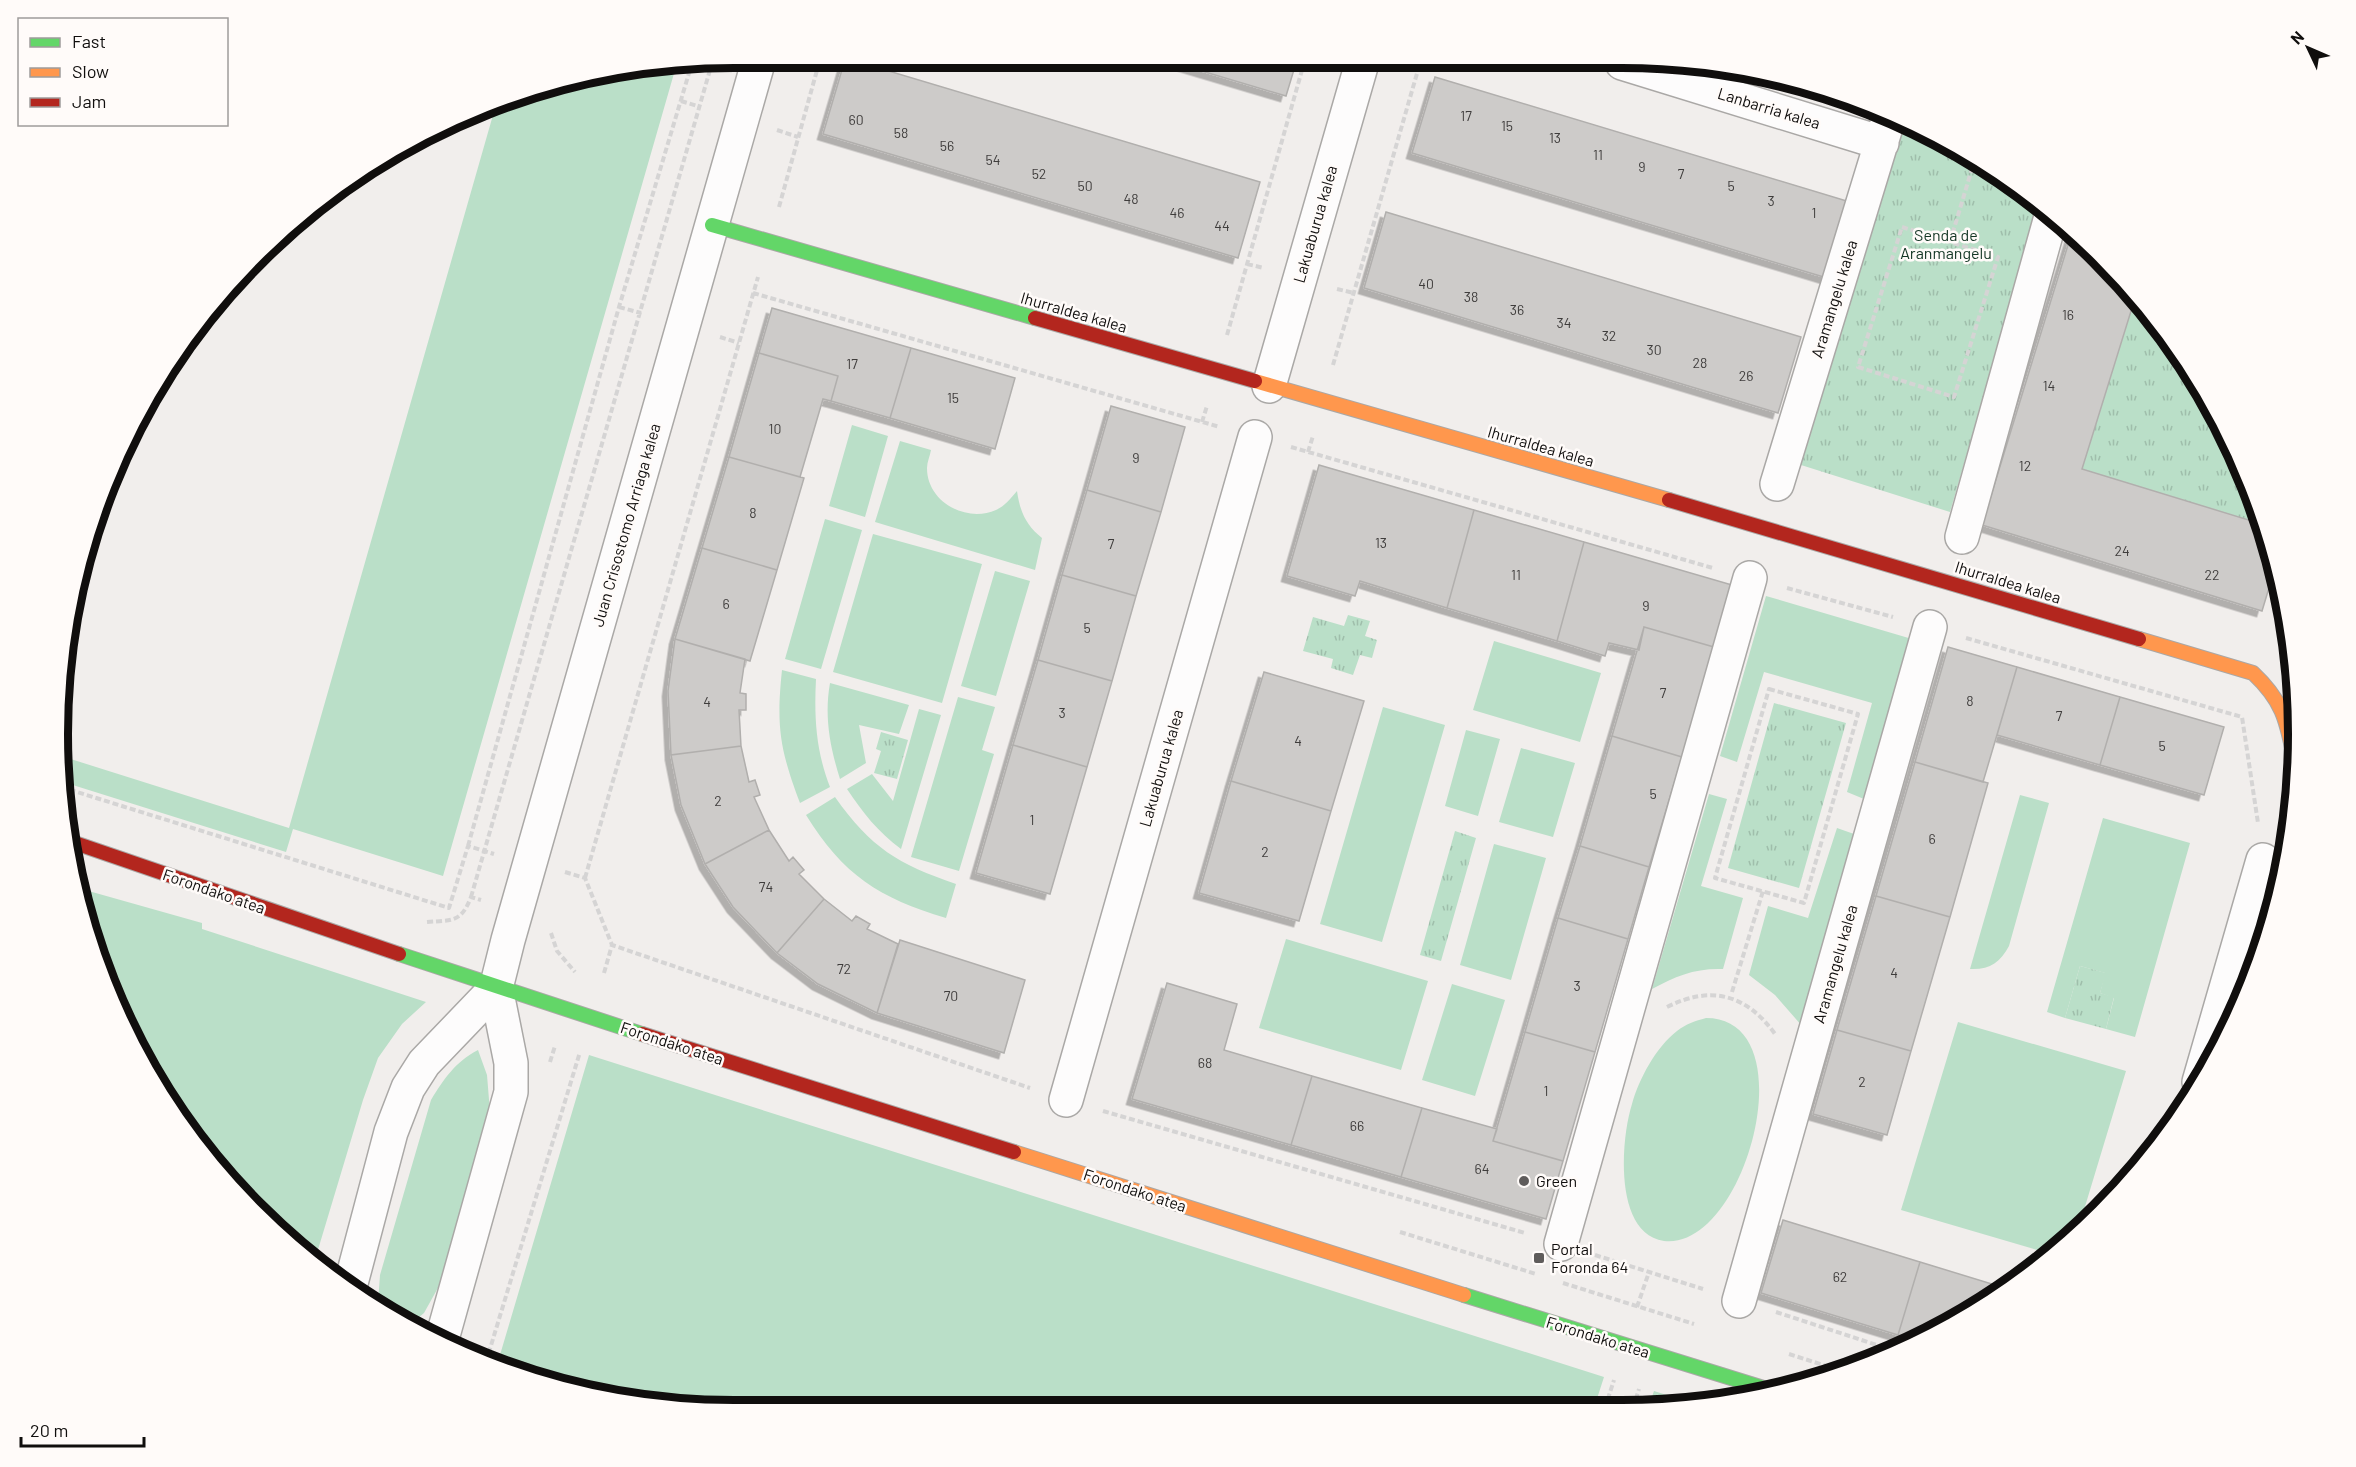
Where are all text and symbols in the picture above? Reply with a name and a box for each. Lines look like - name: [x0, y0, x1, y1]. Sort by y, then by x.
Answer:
- legend: [18, 18, 228, 126]
- north arrow: [2278, 18, 2338, 78]
- text: N: [2286, 27, 2307, 48]
- text: Fast: [72, 30, 106, 52]
- text: Slow: [72, 60, 109, 82]
- street label: Lanbarria kalea: [1716, 83, 1823, 132]
- text: Jam: [72, 90, 106, 112]
- house number: 17: [1460, 107, 1472, 124]
- house number: 60: [848, 111, 864, 128]
- house number: 15: [1501, 117, 1513, 134]
- house number: 58: [894, 124, 908, 141]
- house number: 13: [1549, 129, 1561, 146]
- house number: 56: [940, 137, 954, 154]
- house number: 11: [1593, 146, 1603, 163]
- house number: 54: [986, 151, 1000, 168]
- house number: 9: [1638, 158, 1646, 175]
- street label: Lakuaburua kalea: [1289, 163, 1340, 285]
- house number: 52: [1032, 165, 1046, 182]
- house number: 7: [1678, 165, 1685, 182]
- house number: 50: [1077, 177, 1093, 194]
- house number: 5: [1727, 177, 1735, 194]
- house number: 48: [1123, 190, 1139, 207]
- house number: 3: [1767, 192, 1775, 209]
- house number: 46: [1170, 204, 1184, 221]
- house number: 1: [1812, 204, 1816, 221]
- house number: 44: [1214, 217, 1230, 234]
- park label: Senda de Aranmangelu: [1900, 225, 1992, 262]
- street label: Aramangelu kalea: [1807, 237, 1861, 360]
- house number: 40: [1418, 275, 1434, 292]
- street label: Ihurraldea kalea: [1019, 287, 1129, 336]
- house number: 38: [1464, 288, 1478, 305]
- house number: 36: [1510, 301, 1524, 318]
- house number: 16: [2062, 306, 2074, 323]
- house number: 34: [1557, 314, 1571, 331]
- house number: 32: [1602, 327, 1616, 344]
- house number: 30: [1646, 341, 1662, 358]
- house number: 28: [1693, 354, 1707, 371]
- house number: 17: [846, 355, 858, 372]
- house number: 26: [1739, 367, 1753, 384]
- house number: 14: [2043, 377, 2055, 394]
- house number: 15: [947, 389, 959, 406]
- house number: 10: [769, 420, 781, 437]
- street label: Juan Crisostomo Arriaga kalea: [587, 421, 664, 629]
- street label: Ihurraldea kalea: [1486, 421, 1596, 470]
- house number: 9: [1132, 449, 1140, 466]
- house number: 12: [2019, 457, 2031, 474]
- house number: 8: [749, 504, 757, 521]
- house number: 13: [1375, 534, 1387, 551]
- house number: 7: [1108, 535, 1115, 552]
- house number: 24: [2114, 542, 2130, 559]
- street label: Ihurraldea kalea: [1953, 556, 2063, 607]
- house number: 11: [1511, 566, 1521, 583]
- house number: 22: [2204, 566, 2220, 583]
- house number: 6: [722, 595, 730, 612]
- house number: 9: [1642, 597, 1650, 614]
- house number: 5: [1083, 619, 1091, 636]
- house number: 7: [1660, 684, 1667, 701]
- house number: 8: [1966, 692, 1974, 709]
- house number: 4: [703, 693, 711, 710]
- house number: 3: [1058, 704, 1066, 721]
- street label: Lakuaburua kalea: [1135, 707, 1186, 829]
- house number: 7: [2056, 707, 2063, 724]
- house number: 4: [1294, 732, 1302, 749]
- house number: 5: [2158, 737, 2166, 754]
- house number: 5: [1649, 785, 1657, 802]
- house number: 2: [714, 792, 722, 809]
- house number: 1: [1030, 811, 1034, 828]
- house number: 6: [1928, 830, 1936, 847]
- house number: 2: [1261, 843, 1269, 860]
- street label: Forondako atea: [160, 864, 268, 917]
- house number: 74: [759, 878, 773, 895]
- street label: Aramangelu kalea: [1808, 902, 1861, 1025]
- house number: 72: [837, 960, 851, 977]
- house number: 4: [1890, 964, 1898, 981]
- house number: 3: [1573, 977, 1581, 994]
- house number: 70: [944, 987, 958, 1004]
- street label: Forondako atea: [618, 1017, 726, 1068]
- house number: 68: [1198, 1054, 1212, 1071]
- house number: 2: [1858, 1073, 1866, 1090]
- house number: 1: [1544, 1082, 1548, 1099]
- house number: 66: [1350, 1117, 1364, 1134]
- house number: 64: [1475, 1160, 1489, 1177]
- street label: Forondako atea: [1081, 1164, 1189, 1215]
- place label: Green: [1536, 1171, 1577, 1190]
- marker: Green: [1517, 1174, 1531, 1188]
- place label: Portal Foronda 64: [1551, 1239, 1628, 1276]
- marker: Portal Foronda 64: [1532, 1251, 1546, 1265]
- house number: 62: [1833, 1268, 1847, 1285]
- street label: Forondako atea: [1544, 1312, 1652, 1361]
- scale bar: [21, 1410, 144, 1448]
- text: 20 m: [30, 1419, 68, 1441]

